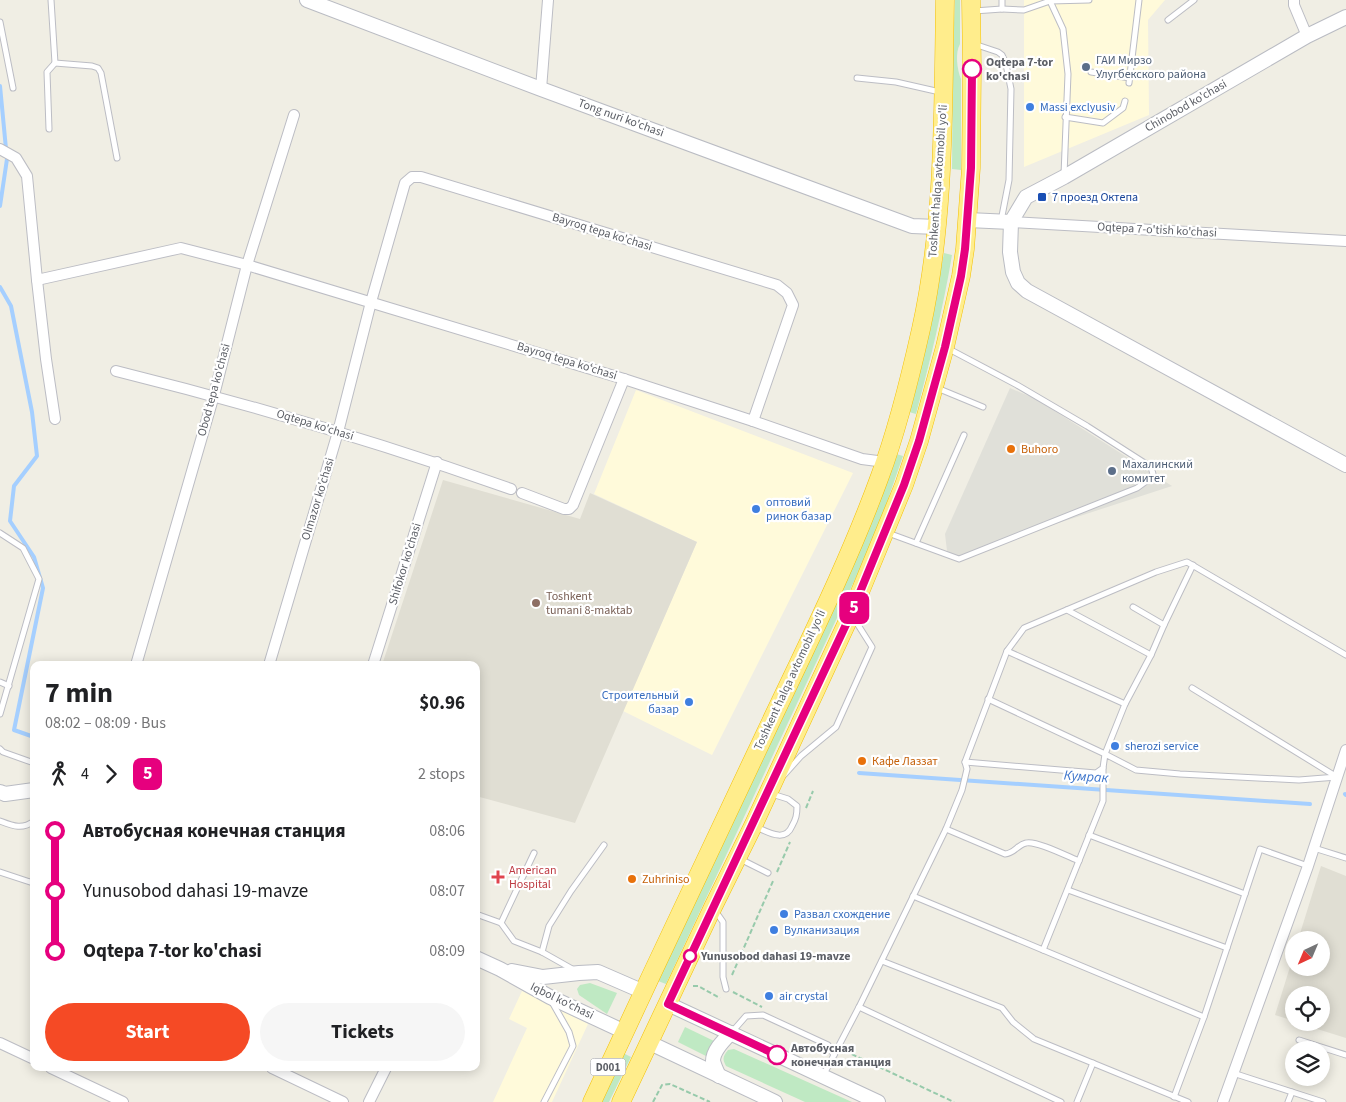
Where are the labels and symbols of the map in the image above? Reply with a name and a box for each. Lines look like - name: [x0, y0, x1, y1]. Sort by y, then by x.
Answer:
- place label: ГАИ Мирзо Улугбекского района: [1096, 52, 1206, 83]
- place label: Oqtepa 7-tor ko'chasi: [986, 54, 1053, 85]
- marker: Oqtepa 7-tor ko'chasi: [962, 59, 982, 79]
- marker: ГАИ Мирзо Улугбекского района: [1080, 61, 1092, 73]
- street label: Chinobod ko'chasi: [1142, 76, 1230, 136]
- street label: Tong nuri ko'chasi: [576, 95, 666, 141]
- place label: Massi exclyusiv: [1040, 99, 1116, 116]
- marker: Massi exclyusiv: [1024, 101, 1036, 113]
- street label: Toshkent halqa avtomobil yo'li: [924, 104, 952, 258]
- place label: 7 проезд Октепа: [1052, 189, 1138, 206]
- marker: 7 проезд Октепа: [1036, 191, 1048, 203]
- street label: Bayroq tepa ko'chasi: [550, 209, 654, 255]
- street label: Oqtepa 7-o'tish ko'chasi: [1097, 218, 1217, 242]
- street label: Bayroq tepa koʻchasi: [515, 338, 619, 384]
- street label: Obod tepa ko'chasi: [193, 342, 235, 438]
- street label: Oqtepa ko'chasi: [274, 405, 356, 445]
- place label: Buhoro: [1021, 441, 1058, 458]
- marker: Buhoro: [1005, 443, 1017, 455]
- street label: Olmazor ko'chasi: [297, 456, 339, 542]
- place label: Махалинский комитет: [1122, 456, 1193, 487]
- marker: Махалинский комитет: [1106, 465, 1118, 477]
- place label: оптовий ринок базар: [766, 494, 832, 525]
- marker: оптовий ринок базар: [750, 503, 762, 515]
- street label: Shifokor ko'chasi: [384, 521, 426, 607]
- place label: Toshkent tumani 8-maktab: [546, 588, 633, 619]
- line badge: 5: [838, 592, 870, 624]
- marker: Toshkent tumani 8-maktab: [530, 597, 542, 609]
- street label: Toshkent halqa avtomobil yo'li: [750, 607, 830, 753]
- place label: Строительный базар: [602, 687, 679, 718]
- marker: Строительный базар: [683, 696, 695, 708]
- place label: sherozi service: [1125, 738, 1199, 755]
- marker: sherozi service: [1109, 740, 1121, 752]
- place label: Кафе Лаззат: [872, 753, 938, 770]
- marker: Кафе Лаззат: [856, 755, 868, 767]
- water label: Кумрак: [1063, 765, 1109, 789]
- place label: American Hospital: [509, 862, 557, 893]
- marker: American Hospital: [491, 870, 505, 884]
- place label: Zuhriniso: [642, 871, 689, 888]
- marker: Zuhriniso: [626, 873, 638, 885]
- place label: Развал схождение: [794, 906, 890, 923]
- marker: Развал схождение: [778, 908, 790, 920]
- place label: Вулканизация: [784, 922, 859, 939]
- marker: Вулканизация: [768, 924, 780, 936]
- north arrow: [1285, 931, 1330, 976]
- place label: Yunusobod dahasi 19-mavze: [700, 948, 850, 965]
- marker: Yunusobod dahasi 19-mavze: [683, 949, 697, 963]
- street label: Iqbol ko'chasi: [527, 978, 597, 1024]
- place label: air crystal: [779, 988, 828, 1005]
- marker: air crystal: [763, 990, 775, 1002]
- place label: Автобусная конечная станция: [790, 1040, 891, 1071]
- marker: Автобусная конечная станция: [767, 1045, 787, 1065]
- road number: D001: [590, 1058, 626, 1076]

